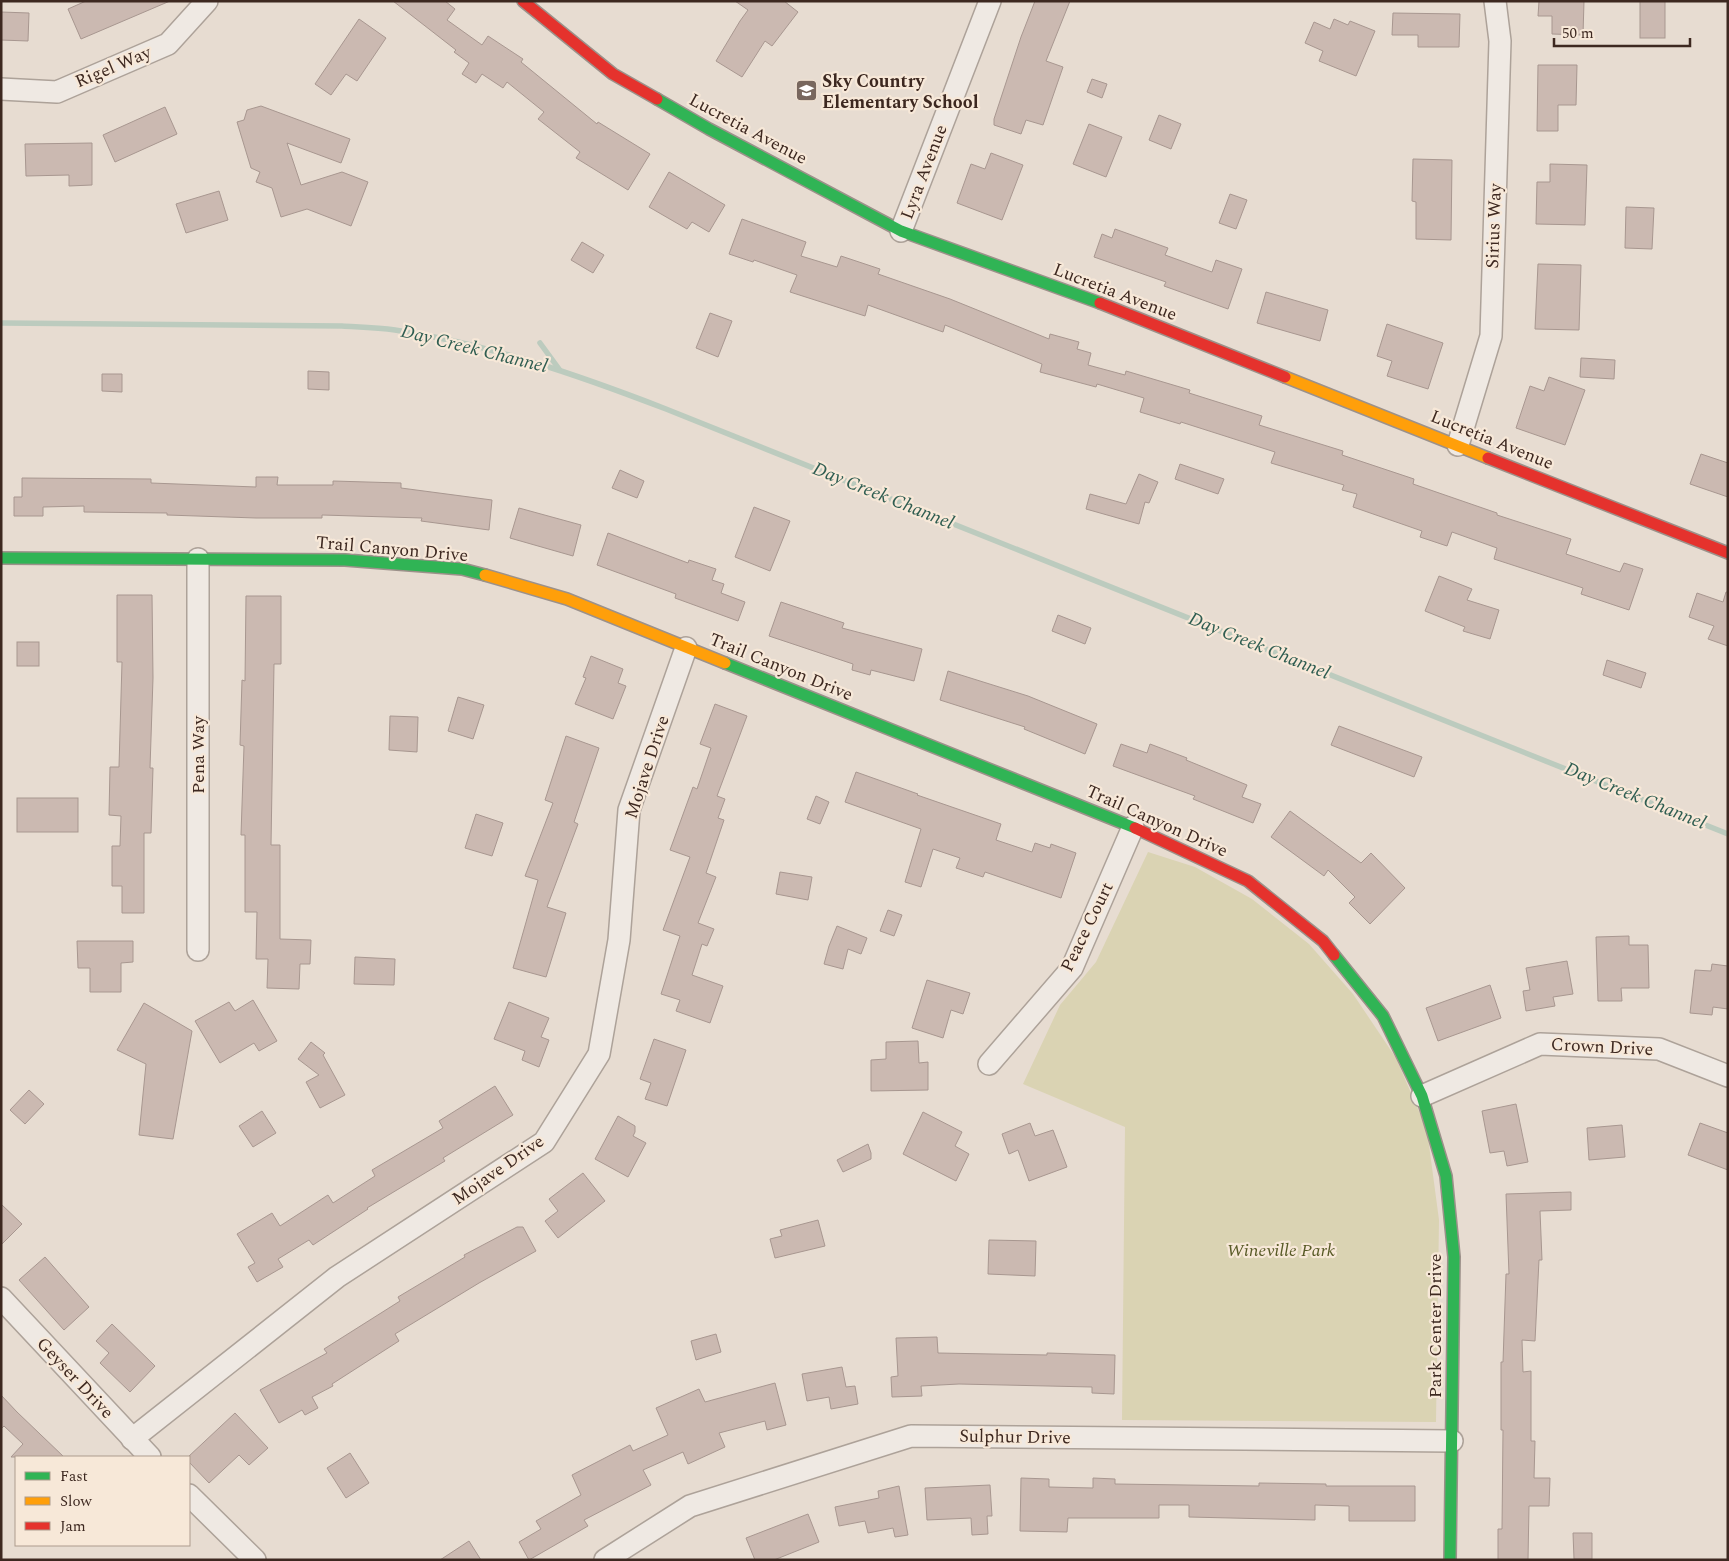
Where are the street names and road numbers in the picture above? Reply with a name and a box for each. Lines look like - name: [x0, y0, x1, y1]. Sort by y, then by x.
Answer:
- street label: Rigel Way: [71, 38, 156, 95]
- street label: Lucretia Avenue: [684, 86, 812, 172]
- street label: Lyra Avenue: [893, 121, 955, 223]
- street label: Sirius Way: [1479, 182, 1509, 269]
- street label: Lucretia Avenue: [1049, 256, 1181, 328]
- street label: Lucretia Avenue: [1426, 403, 1558, 477]
- street label: Trail Canyon Drive: [315, 529, 469, 569]
- street label: Trail Canyon Drive: [705, 626, 857, 708]
- street label: Mojave Drive: [618, 712, 676, 822]
- street label: Pena Way: [185, 715, 212, 794]
- street label: Trail Canyon Drive: [1082, 778, 1232, 864]
- street label: Peace Court: [1054, 878, 1120, 976]
- street label: Crown Drive: [1550, 1031, 1654, 1063]
- street label: Mojave Drive: [446, 1128, 550, 1212]
- street label: Park Center Drive: [1422, 1254, 1449, 1398]
- street label: Geyser Drive: [30, 1331, 120, 1425]
- street label: Sulphur Drive: [959, 1423, 1071, 1451]

